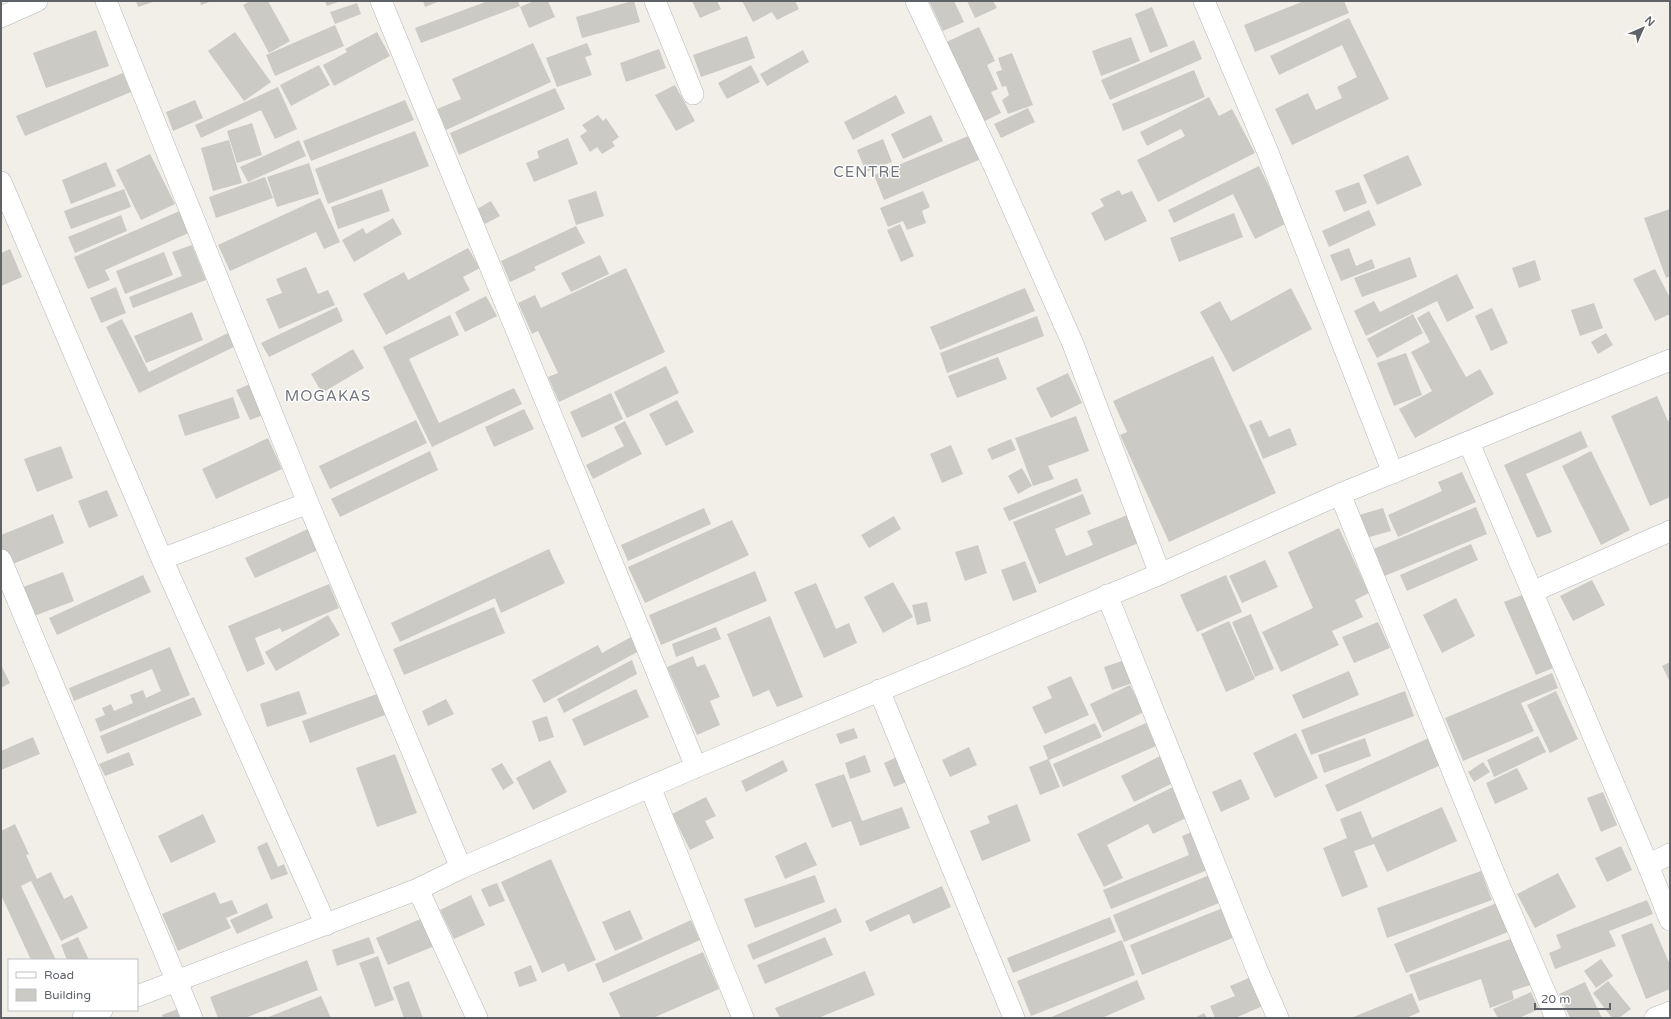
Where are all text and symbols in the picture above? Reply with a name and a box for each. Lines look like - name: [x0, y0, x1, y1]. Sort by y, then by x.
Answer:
- north arrow: [1623, 8, 1663, 48]
- text: N: [1642, 14, 1657, 29]
- district label: CENTRE: [833, 163, 901, 181]
- district label: MOGAKAS: [285, 387, 371, 405]
- legend: [8, 959, 138, 1011]
- text: Road: [44, 968, 74, 982]
- scale bar: [1535, 985, 1610, 1011]
- text: Building: [44, 988, 91, 1002]
- text: 20 m: [1541, 992, 1570, 1006]

